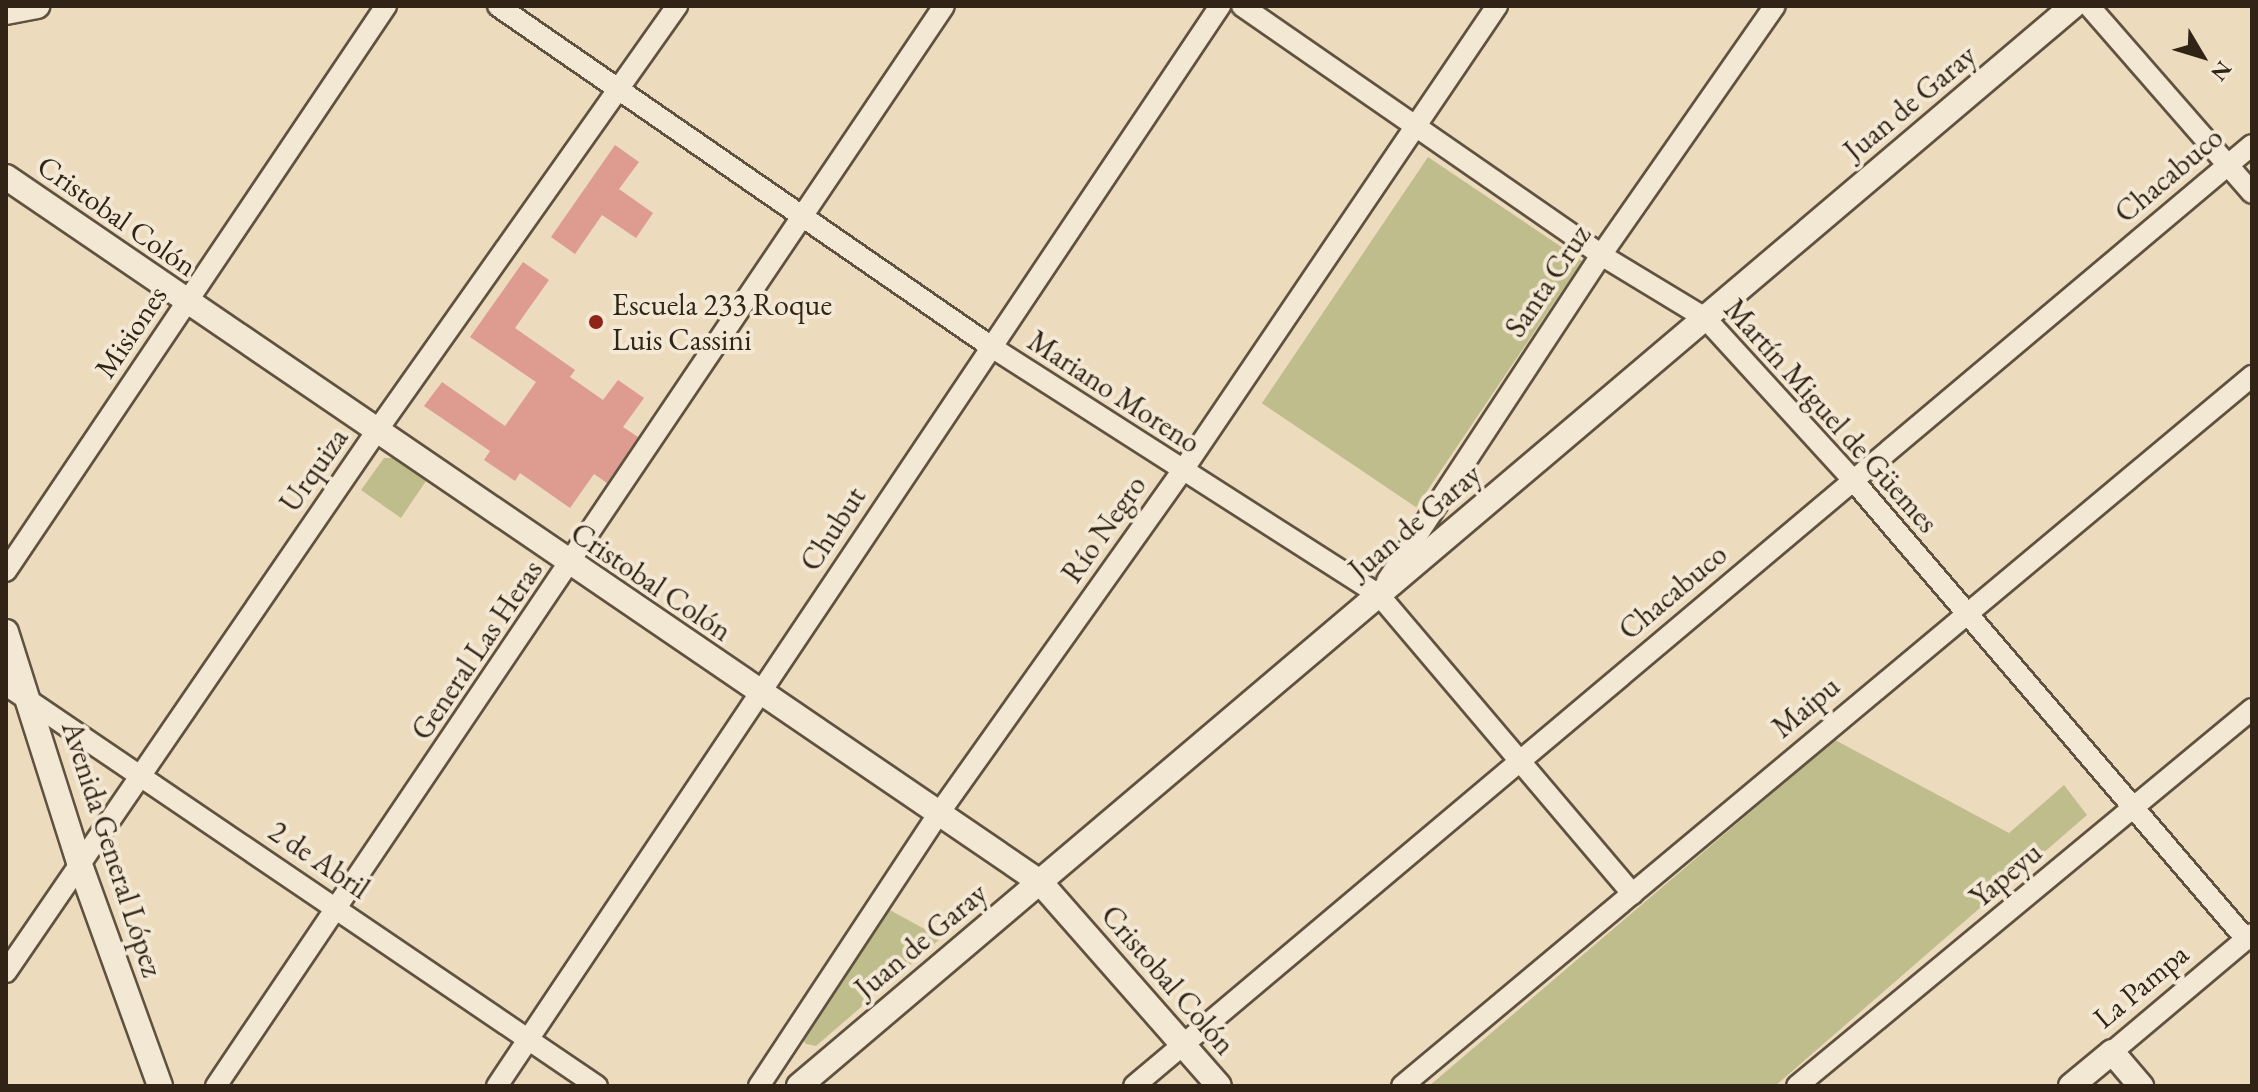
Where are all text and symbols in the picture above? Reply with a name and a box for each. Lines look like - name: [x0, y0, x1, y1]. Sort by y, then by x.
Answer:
- north arrow: [2162, 16, 2242, 96]
- street label: Juan de Garay: [1837, 37, 1983, 169]
- text: N: [2204, 55, 2238, 87]
- street label: Chacabuco: [2108, 119, 2230, 231]
- street label: Cristobal Colón: [30, 148, 204, 284]
- street label: Santa Cruz: [1497, 218, 1599, 344]
- street label: Misiones: [87, 279, 175, 385]
- place label: Escuela 233 Roque Luis Cassini: [612, 287, 832, 358]
- street label: Martín Miguel de Güemes: [1717, 292, 1945, 540]
- marker: Escuela 233 Roque Luis Cassini: [587, 313, 605, 331]
- street label: Mariano Moreno: [1021, 323, 1207, 461]
- street label: Urquiza: [272, 421, 356, 519]
- street label: Juan de Garay: [1342, 456, 1488, 588]
- street label: Río Negro: [1054, 468, 1154, 590]
- street label: Chubut: [793, 480, 873, 578]
- street label: Cristobal Colón: [564, 515, 738, 649]
- street label: Chacabuco: [1612, 536, 1734, 648]
- street label: General Las Heras: [404, 553, 550, 747]
- street label: Maipu: [1765, 668, 1847, 746]
- street label: Avenida General López: [54, 717, 170, 981]
- street label: 2 de Abril: [262, 813, 376, 907]
- street label: Yapeyu: [1963, 835, 2049, 915]
- street label: Juan de Garay: [848, 875, 994, 1007]
- street label: Cristobal Colón: [1093, 898, 1243, 1062]
- street label: La Pampa: [2086, 936, 2196, 1036]

